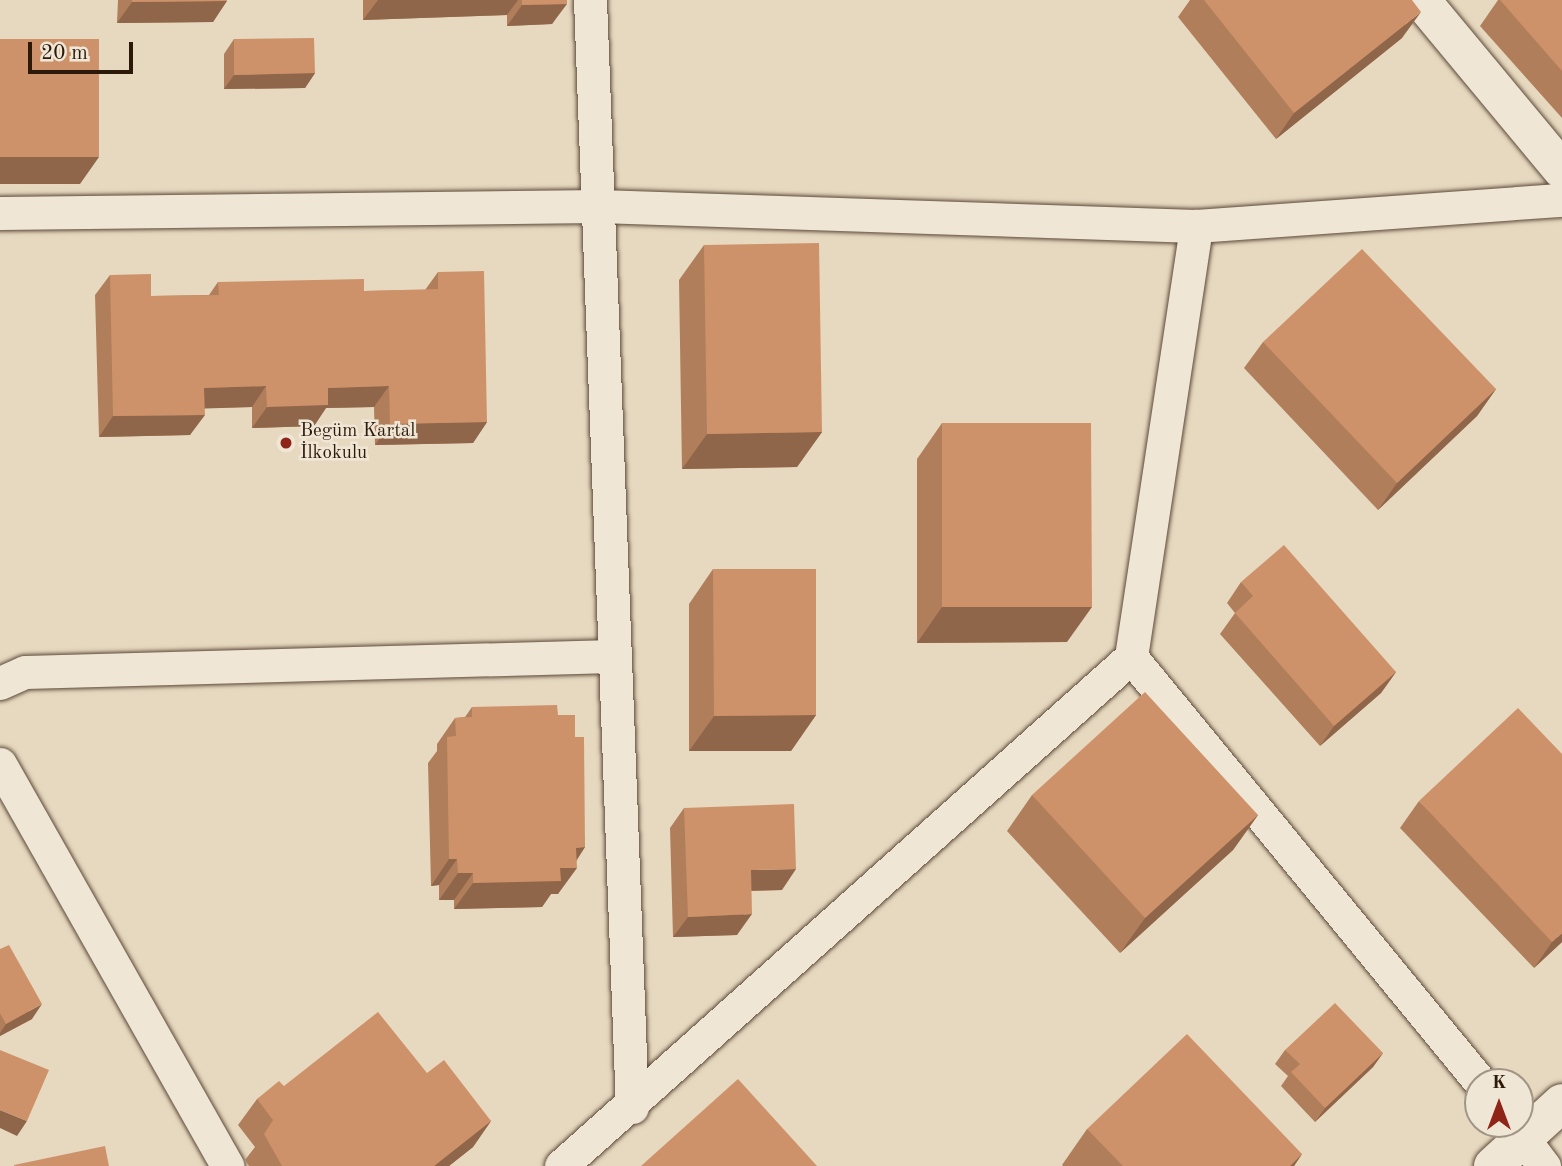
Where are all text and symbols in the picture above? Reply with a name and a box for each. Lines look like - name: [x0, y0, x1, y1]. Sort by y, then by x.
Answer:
- scale bar: [32, 28, 136, 72]
- text: 20 m: [41, 43, 88, 64]
- place label: Begüm Kartal İlkokulu: [300, 421, 415, 465]
- marker: Begüm Kartal İlkokulu: [278, 435, 294, 451]
- north arrow: [1464, 1068, 1534, 1138]
- text: K: [1492, 1074, 1506, 1093]

